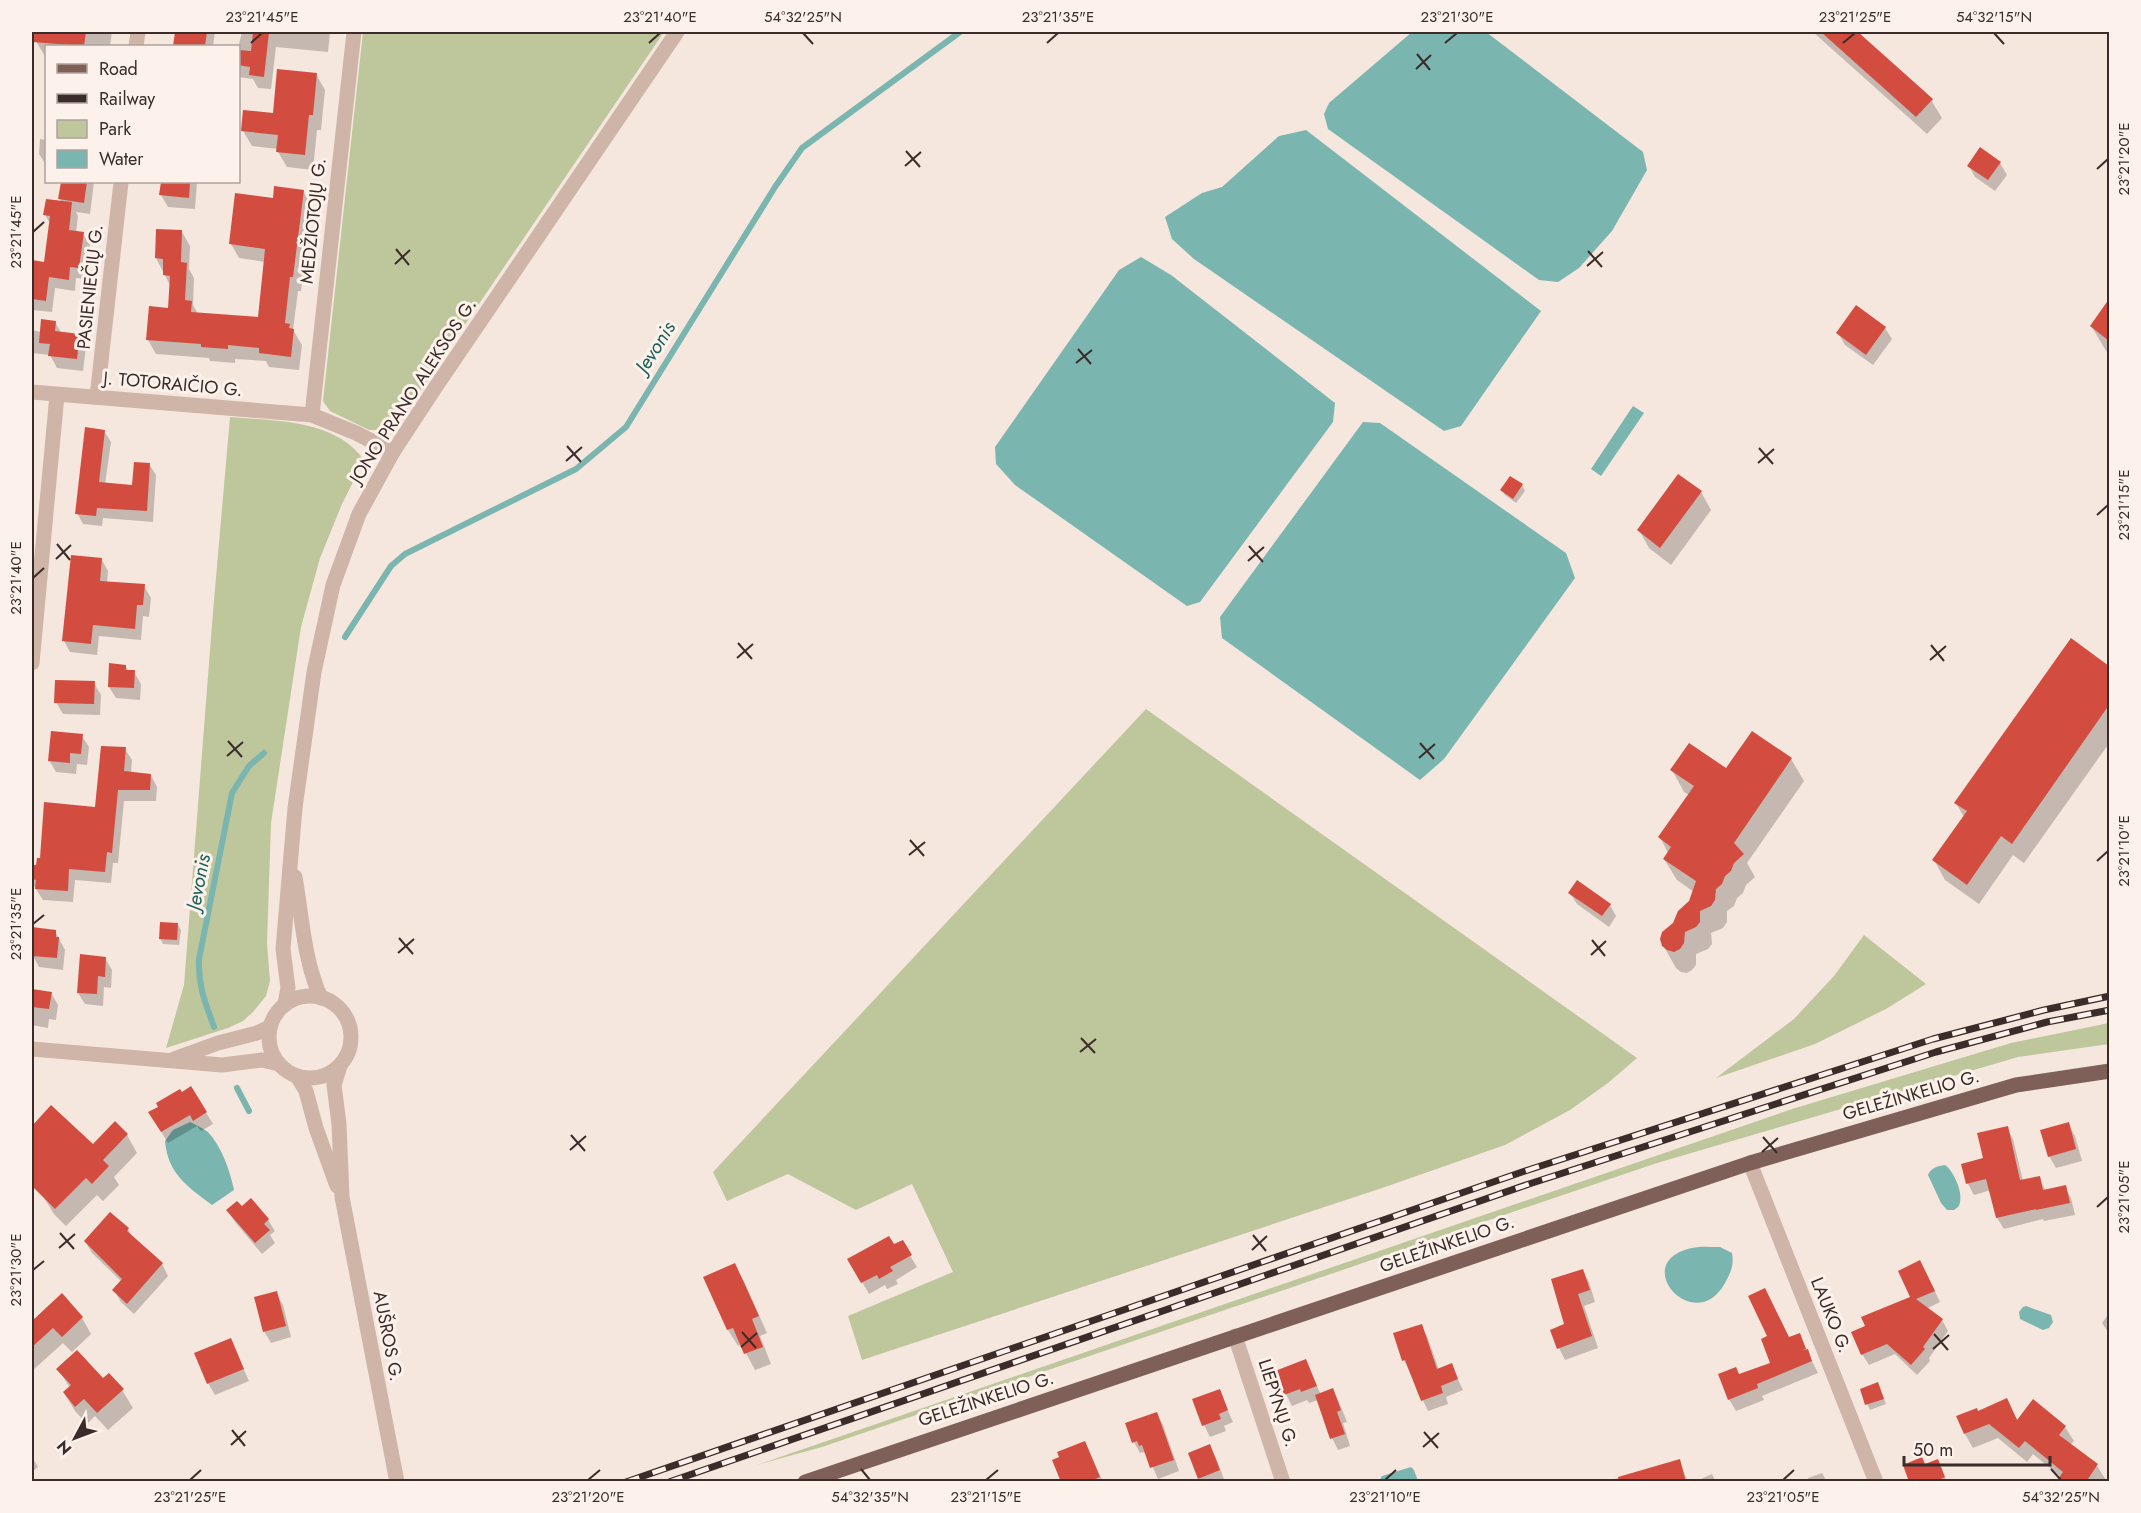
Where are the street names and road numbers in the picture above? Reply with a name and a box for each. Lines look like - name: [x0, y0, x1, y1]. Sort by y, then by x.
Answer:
- street label: MEDŽIOTOJŲ G.: [293, 157, 333, 285]
- street label: PASIENIEČIŲ G.: [71, 223, 109, 351]
- street label: JONO PRANO ALEKSOS G.: [342, 293, 483, 490]
- street label: J. TOTORAIČIO G.: [100, 365, 244, 403]
- street label: GELEŽINKELIO G.: [1840, 1063, 1982, 1127]
- street label: GELEŽINKELIO G.: [1376, 1209, 1518, 1279]
- street label: LAUKO G.: [1804, 1273, 1858, 1357]
- street label: AUŠROS G.: [367, 1289, 409, 1383]
- street label: LIEPYNŲ G.: [1252, 1356, 1304, 1450]
- street label: GELEŽINKELIO G.: [915, 1365, 1057, 1433]

